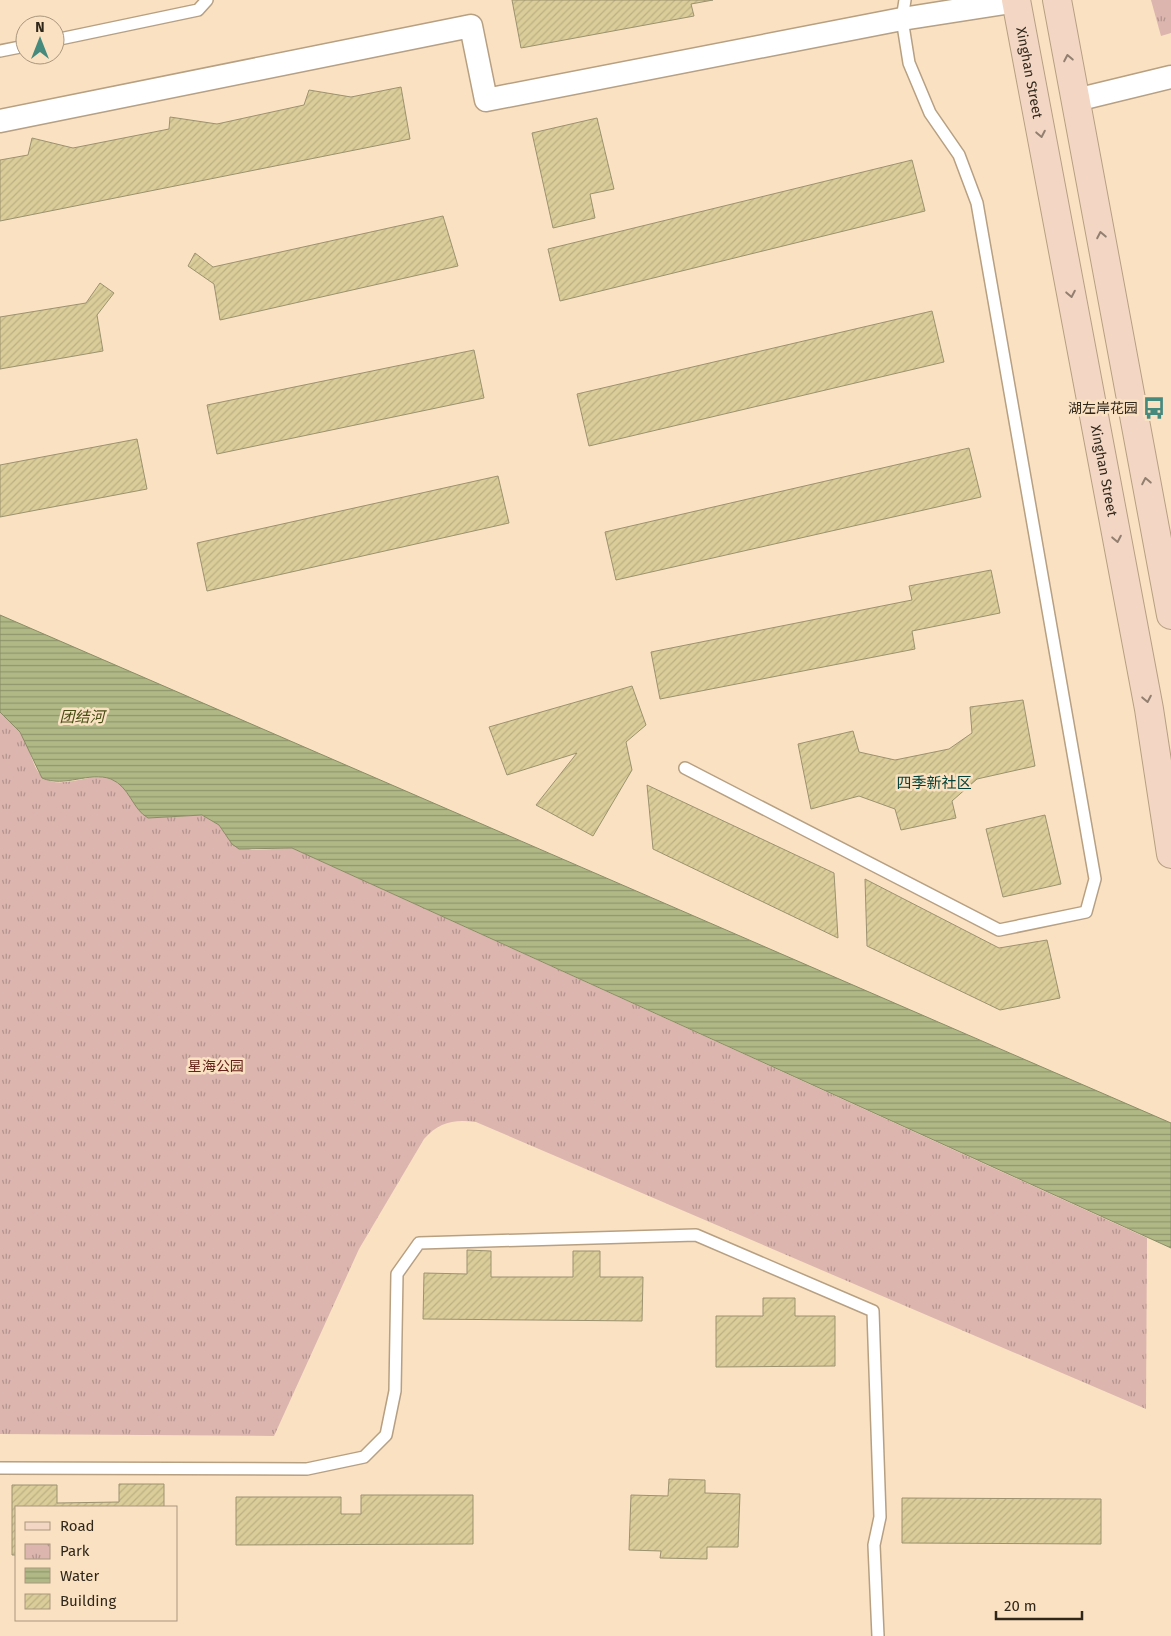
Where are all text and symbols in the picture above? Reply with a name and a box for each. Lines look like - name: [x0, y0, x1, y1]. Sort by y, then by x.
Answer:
- north arrow: [15, 15, 65, 65]
- text: N: [35, 19, 45, 36]
- street label: Xinghan Street: [1012, 26, 1046, 121]
- one-way arrow: [1063, 53, 1073, 62]
- one-way arrow: [1036, 130, 1046, 138]
- one-way arrow: [1096, 230, 1106, 239]
- one-way arrow: [1066, 289, 1076, 298]
- bus stop icon: 湖左岸花园: [1141, 395, 1167, 421]
- place label: 湖左岸花园: [1068, 400, 1138, 417]
- street label: Xinghan Street: [1087, 424, 1121, 519]
- one-way arrow: [1142, 476, 1152, 485]
- one-way arrow: [1112, 535, 1122, 544]
- one-way arrow: [1142, 695, 1152, 704]
- water label: 团结河: [59, 708, 107, 726]
- district label: 四季新社区: [896, 774, 972, 792]
- park label: 星海公园: [188, 1058, 244, 1075]
- legend: [15, 1506, 178, 1621]
- text: Road: [60, 1517, 95, 1535]
- text: Park: [60, 1542, 90, 1560]
- text: Water: [60, 1567, 99, 1585]
- scale bar: [996, 1588, 1082, 1620]
- text: Building: [60, 1592, 116, 1610]
- text: 20 m: [1004, 1597, 1037, 1615]

